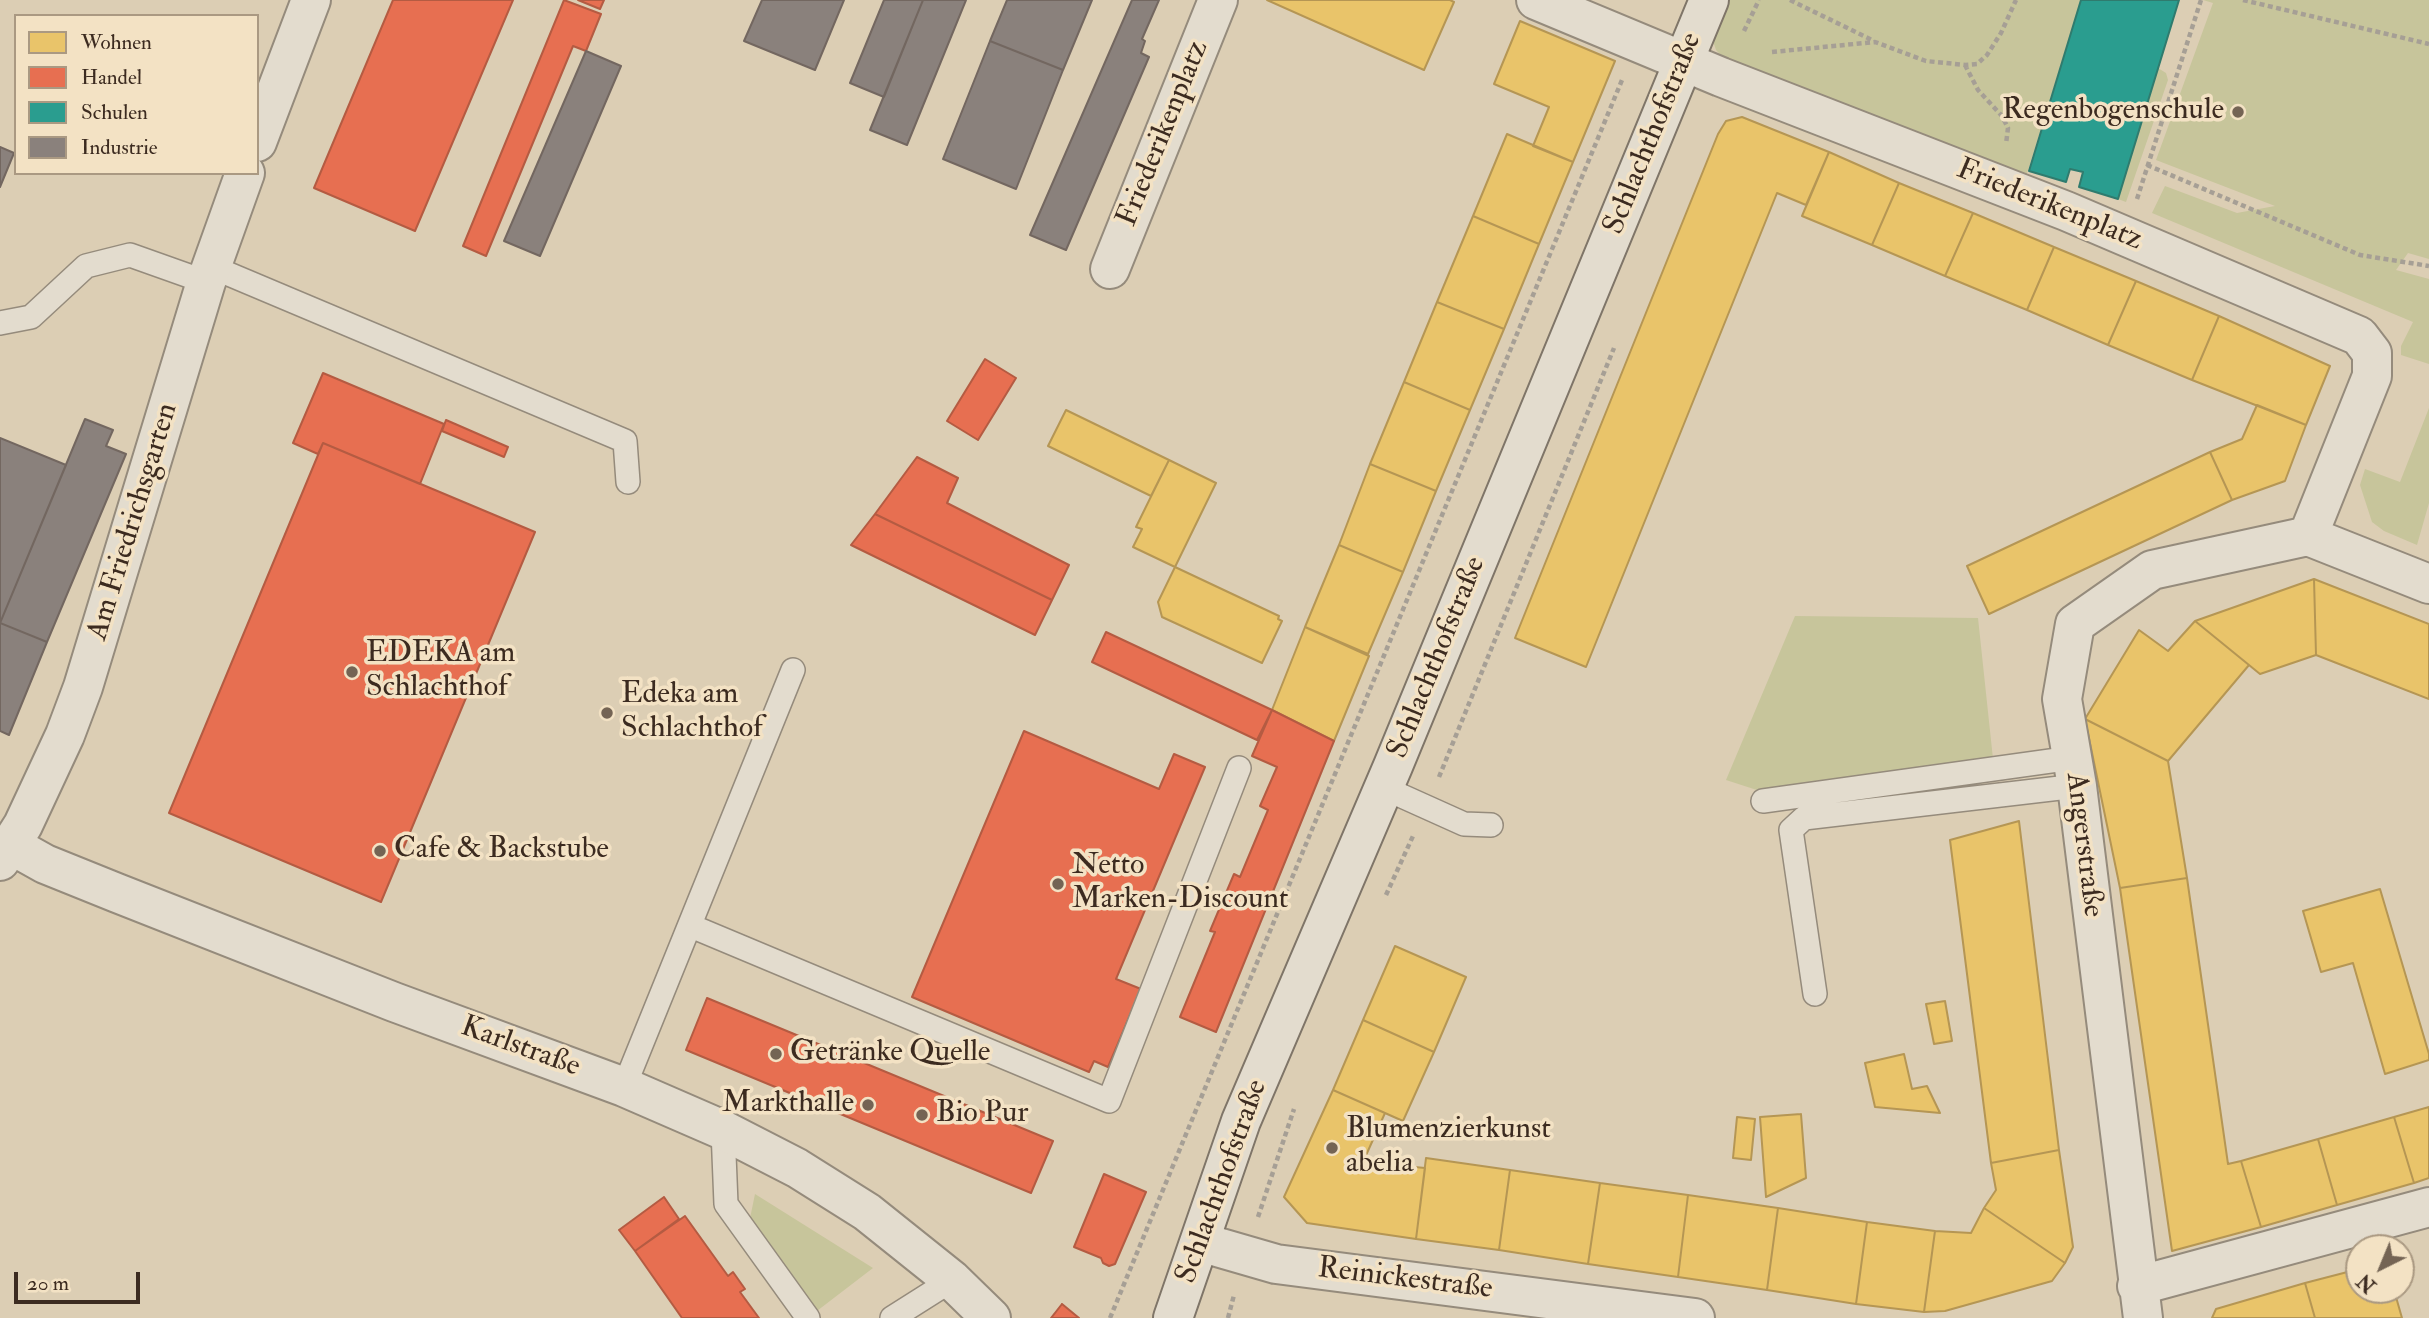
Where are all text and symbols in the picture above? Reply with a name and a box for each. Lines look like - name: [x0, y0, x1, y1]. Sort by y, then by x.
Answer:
- legend: [14, 14, 259, 175]
- street label: Schlachthofstraße: [1597, 28, 1711, 240]
- text: Wohnen: [81, 29, 152, 56]
- street label: Friederikenplatz: [1110, 36, 1218, 232]
- text: Handel: [81, 64, 142, 91]
- place label: Regenbogenschule: [2002, 94, 2224, 130]
- text: Schulen: [81, 99, 148, 126]
- marker: Regenbogenschule: [2230, 104, 2246, 120]
- text: Industrie: [81, 134, 158, 161]
- street label: Friederikenplatz: [1951, 152, 2147, 260]
- street label: Am Friedrichsgarten: [81, 399, 187, 645]
- street label: Schlachthofstraße: [1381, 552, 1495, 764]
- place label: EDEKA am Schlachthof: [366, 637, 515, 708]
- marker: EDEKA am Schlachthof: [344, 664, 360, 680]
- place label: Edeka am Schlachthof: [621, 678, 763, 748]
- marker: Edeka am Schlachthof: [599, 705, 615, 721]
- street label: Angerstraße: [2056, 771, 2110, 919]
- place label: Cafe & Backstube: [394, 833, 609, 869]
- marker: Cafe & Backstube: [372, 843, 388, 859]
- place label: Netto Marken-Discount: [1072, 849, 1289, 920]
- marker: Netto Marken-Discount: [1050, 876, 1066, 892]
- street label: Karlstraße: [455, 1010, 585, 1086]
- place label: Getränke Quelle: [790, 1036, 990, 1072]
- marker: Getränke Quelle: [768, 1046, 784, 1062]
- street label: Schlachthofstraße: [1169, 1075, 1277, 1289]
- place label: Markthalle: [722, 1087, 854, 1123]
- marker: Markthalle: [860, 1097, 876, 1113]
- place label: Bio Pur: [936, 1097, 1028, 1133]
- marker: Bio Pur: [914, 1107, 930, 1123]
- place label: Blumenzierkunst abelia: [1346, 1113, 1551, 1184]
- marker: Blumenzierkunst abelia: [1324, 1140, 1340, 1156]
- north arrow: [2345, 1234, 2415, 1304]
- street label: Reinickestraße: [1316, 1251, 1494, 1309]
- scale bar: [18, 1258, 144, 1302]
- text: N: [2353, 1268, 2381, 1297]
- text: 20 m: [27, 1270, 69, 1297]

